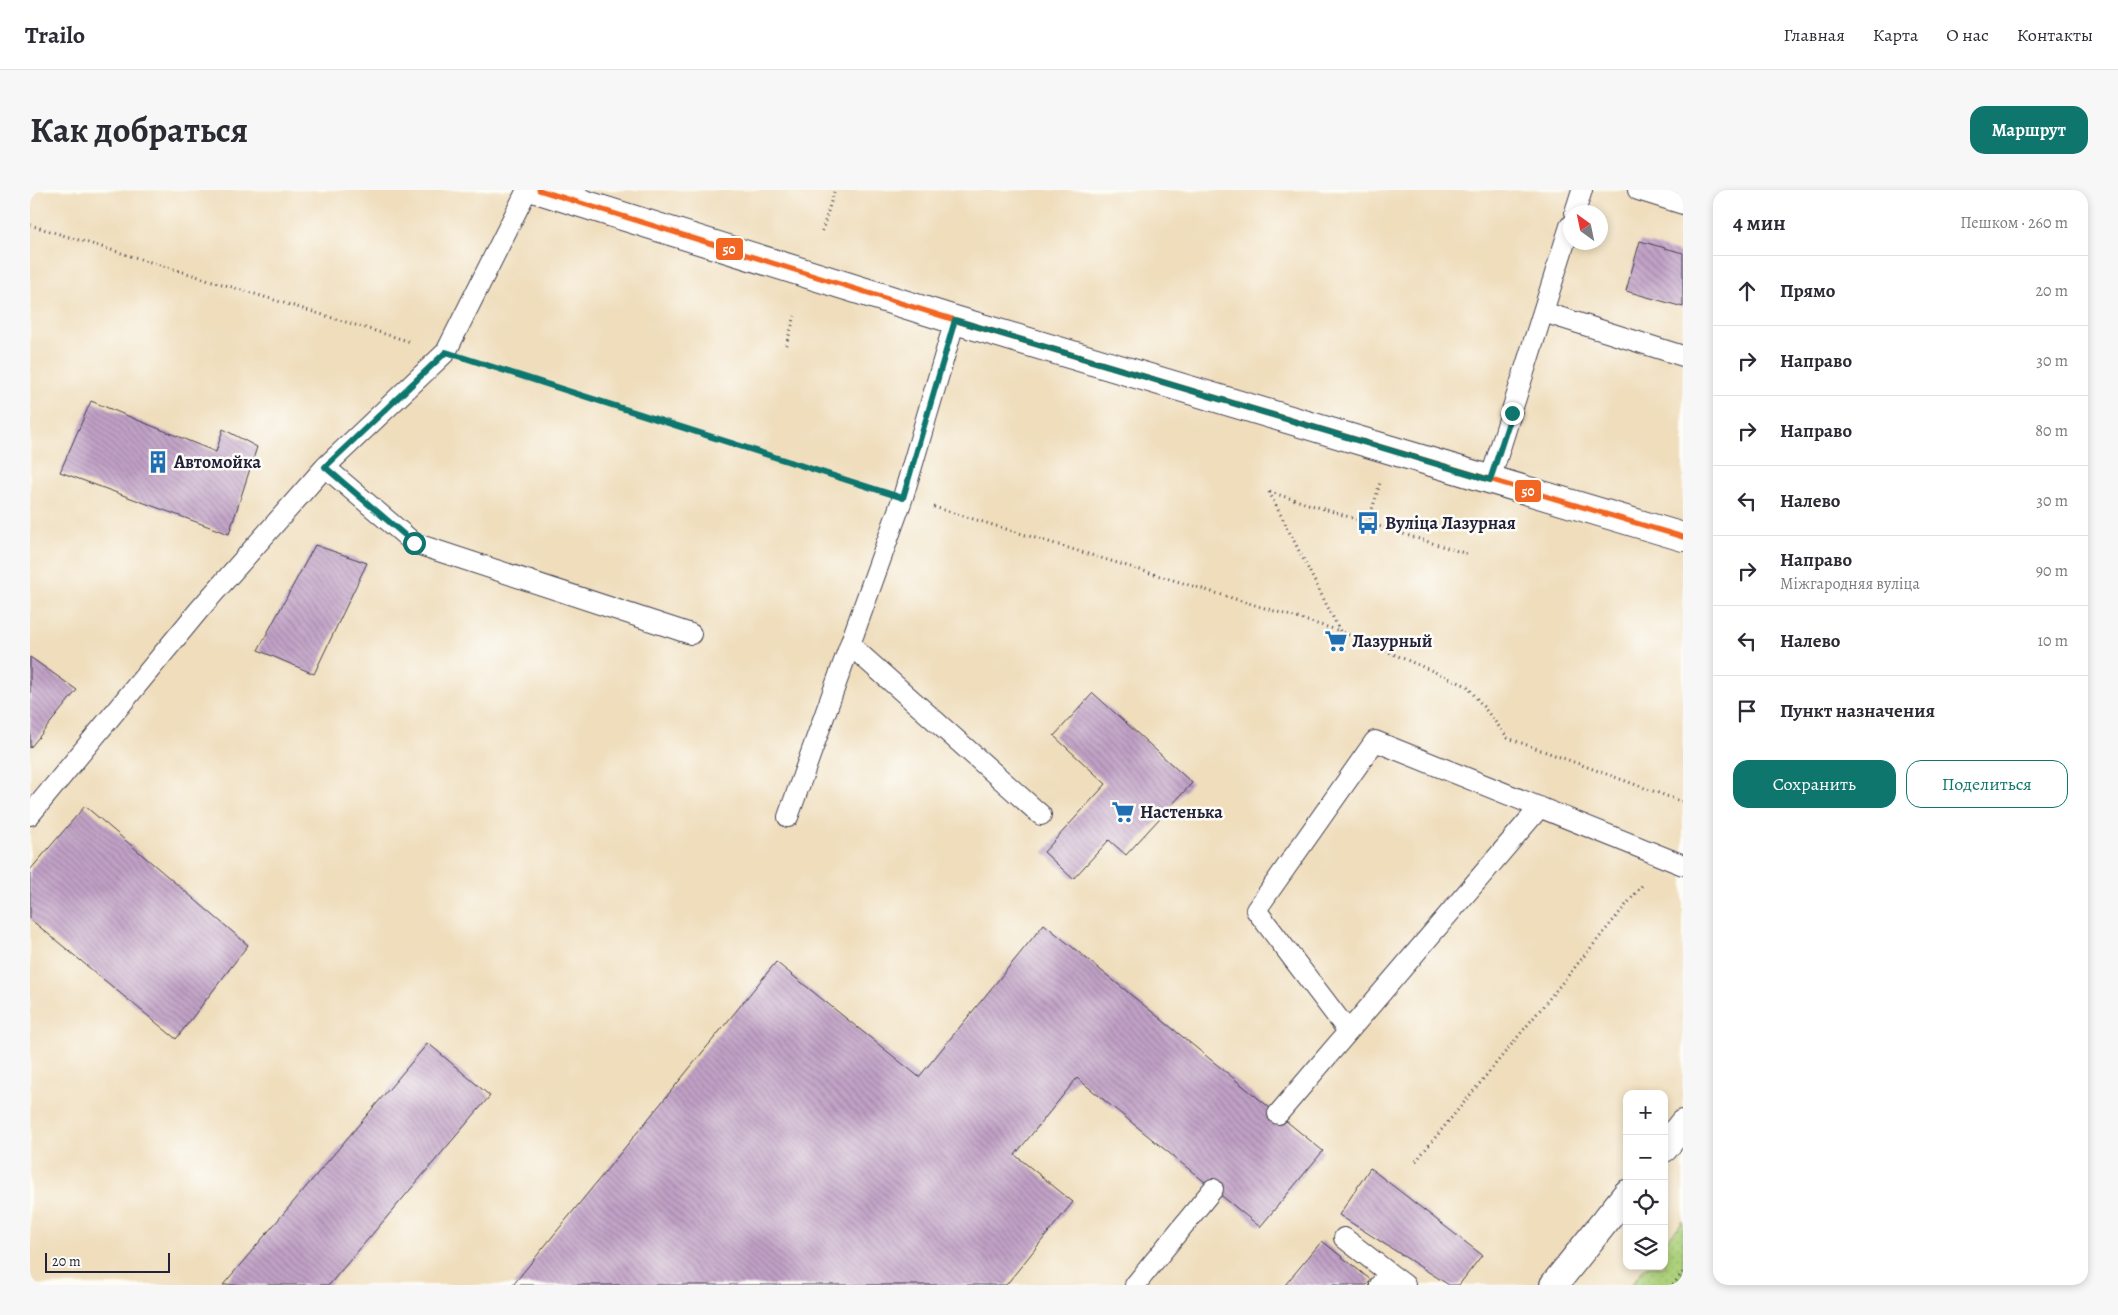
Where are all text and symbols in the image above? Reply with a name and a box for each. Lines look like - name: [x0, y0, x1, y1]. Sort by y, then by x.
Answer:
- text: Trailo: [25, 19, 85, 51]
- text: Главная: [1784, 23, 1845, 47]
- text: Карта: [1873, 23, 1918, 47]
- text: О нас: [1946, 23, 1989, 47]
- text: Контакты: [2017, 23, 2093, 47]
- text: Как добраться: [30, 106, 248, 154]
- button: Маршрут: [1970, 106, 2088, 154]
- north arrow: [1563, 205, 1608, 250]
- text: 4 мин: [1733, 209, 1786, 237]
- text: Пешком · 260 m: [1960, 212, 2068, 234]
- line badge: 50: [715, 237, 744, 261]
- text: 50: [722, 240, 736, 259]
- icon: ahead: [1733, 277, 1761, 305]
- text: Прямо: [1780, 278, 1835, 304]
- text: 20 m: [2035, 280, 2068, 302]
- icon: right: [1733, 347, 1761, 375]
- text: Направо: [1780, 348, 1852, 374]
- text: 30 m: [2036, 350, 2068, 372]
- route end: [1501, 402, 1524, 425]
- icon: right: [1733, 417, 1761, 445]
- text: Направо: [1780, 418, 1852, 444]
- text: 80 m: [2035, 420, 2068, 442]
- building icon: Автомойка: [145, 449, 171, 475]
- place label: Автомойка: [173, 450, 261, 474]
- line badge: 50: [1514, 479, 1542, 503]
- text: 50: [1521, 482, 1535, 501]
- icon: left: [1733, 487, 1761, 515]
- text: Налево: [1780, 488, 1840, 514]
- text: 30 m: [2036, 490, 2068, 512]
- bus stop icon: Вуліца Лазурная: [1355, 510, 1381, 536]
- place label: Вуліца Лазурная: [1385, 511, 1516, 535]
- route start: [403, 532, 426, 555]
- text: Направо: [1780, 547, 1852, 573]
- icon: right: [1733, 557, 1761, 585]
- text: 90 m: [2036, 560, 2068, 582]
- text: Міжгародняя вуліца: [1780, 573, 1920, 595]
- icon: left: [1733, 627, 1761, 655]
- supermarket icon: Лазурный: [1323, 628, 1349, 654]
- text: Налево: [1780, 628, 1840, 654]
- place label: Лазурный: [1352, 629, 1433, 653]
- text: 10 m: [2038, 630, 2068, 652]
- icon: arrive: [1733, 697, 1761, 725]
- text: Пункт назначения: [1780, 698, 1935, 724]
- button: Сохранить: [1733, 760, 1896, 808]
- button: Поделиться: [1906, 760, 2068, 808]
- supermarket icon: Настенька: [1110, 799, 1136, 825]
- place label: Настенька: [1140, 800, 1223, 824]
- map controls: [1623, 1090, 1668, 1270]
- button: +: [1623, 1090, 1668, 1135]
- button: −: [1623, 1135, 1668, 1180]
- button: locate: [1623, 1180, 1668, 1225]
- button: layers: [1623, 1225, 1668, 1270]
- scale bar: [45, 1250, 170, 1273]
- text: 20 m: [52, 1252, 81, 1271]

